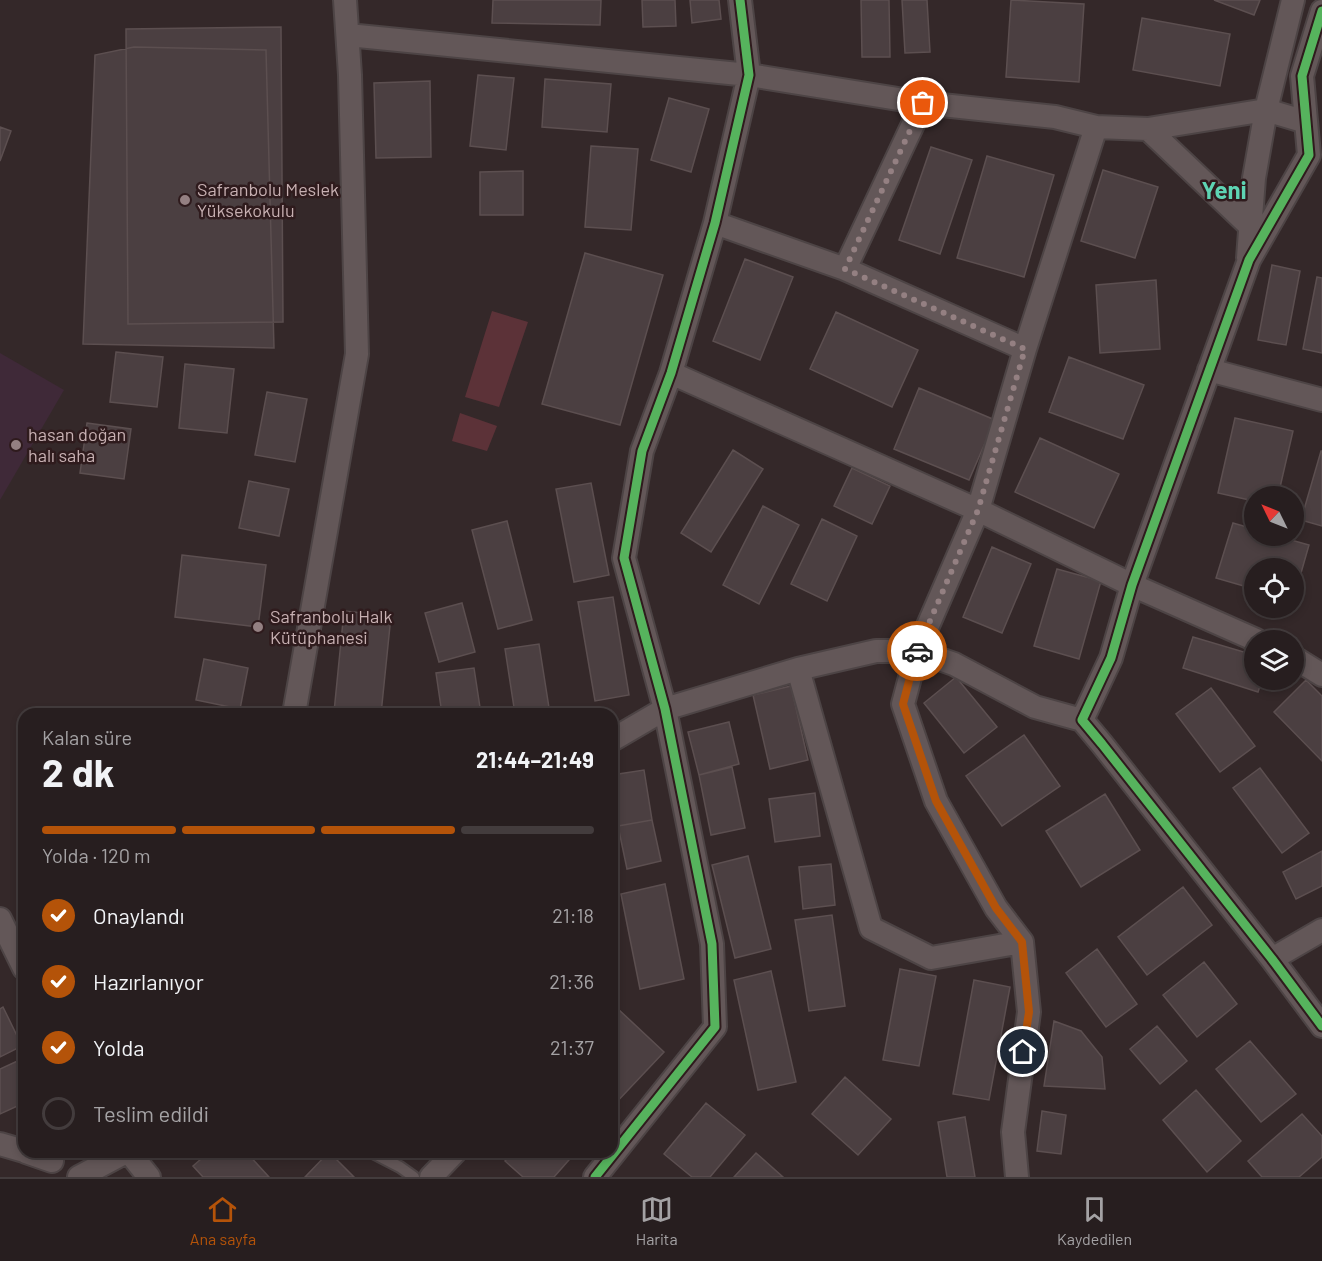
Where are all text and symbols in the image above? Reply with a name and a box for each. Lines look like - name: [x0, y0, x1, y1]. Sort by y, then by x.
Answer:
- pin: [897, 77, 948, 128]
- icon: bag: [906, 86, 939, 119]
- district label: Yeni: [1202, 175, 1246, 204]
- place label: Safranbolu Meslek Yüksekokulu: [197, 178, 339, 221]
- marker: Safranbolu Meslek Yüksekokulu: [178, 193, 192, 207]
- place label: hasan doğan halı saha: [28, 423, 126, 466]
- marker: hasan doğan halı saha: [9, 438, 23, 452]
- north arrow: [1244, 486, 1304, 546]
- map controls: [1244, 486, 1304, 690]
- button: locate: [1244, 558, 1304, 618]
- place label: Safranbolu Halk Kütüphanesi: [270, 605, 392, 648]
- marker: Safranbolu Halk Kütüphanesi: [251, 620, 265, 634]
- courier: [887, 621, 947, 681]
- button: layers: [1244, 630, 1304, 690]
- icon: car: [901, 635, 934, 668]
- text: Kalan süre: [42, 725, 132, 749]
- text: 21:44–21:49: [476, 746, 594, 772]
- text: 2 dk: [42, 748, 115, 795]
- text: Yolda · 120 m: [42, 843, 151, 867]
- icon: check: [42, 899, 75, 932]
- text: Onaylandı: [93, 902, 185, 928]
- text: 21:18: [552, 903, 594, 927]
- icon: check: [42, 965, 75, 998]
- text: Hazırlanıyor: [93, 968, 204, 994]
- text: 21:36: [549, 969, 594, 993]
- pin: [997, 1026, 1048, 1077]
- icon: check: [42, 1031, 75, 1064]
- text: Yolda: [93, 1034, 144, 1060]
- text: 21:37: [550, 1035, 594, 1059]
- icon: home: [1006, 1035, 1039, 1068]
- text: Teslim edildi: [93, 1100, 209, 1126]
- tab: Ana sayfa: [190, 1193, 256, 1248]
- tab: Harita: [636, 1193, 678, 1248]
- tab: Kaydedilen: [1057, 1193, 1132, 1248]

